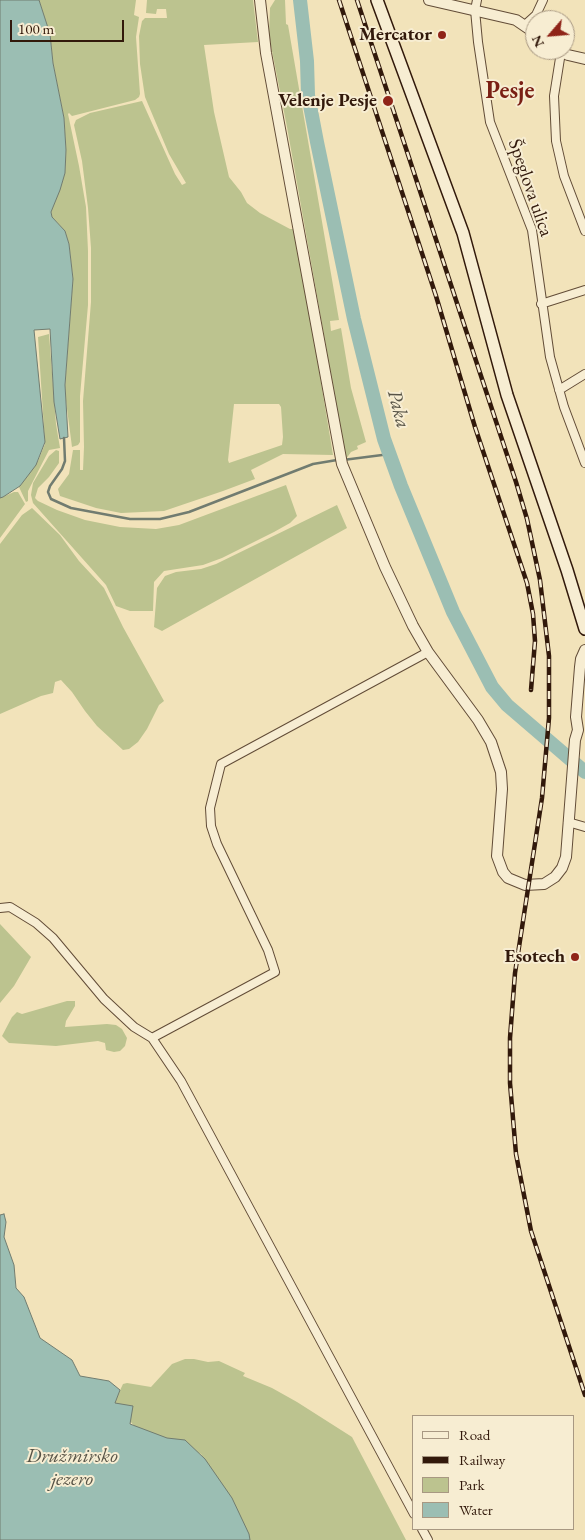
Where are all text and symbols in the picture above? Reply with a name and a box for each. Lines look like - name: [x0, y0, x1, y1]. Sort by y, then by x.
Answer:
- scale bar: [12, 10, 126, 42]
- north arrow: [525, 10, 575, 60]
- text: 100 m: [18, 19, 54, 38]
- place label: Mercator: [359, 24, 432, 46]
- marker: Mercator: [436, 29, 448, 41]
- text: N: [527, 32, 548, 50]
- district label: Pesje: [486, 77, 534, 105]
- place label: Velenje Pesje: [278, 90, 377, 112]
- marker: Velenje Pesje: [381, 94, 395, 108]
- street label: Špeglova ulica: [503, 136, 557, 240]
- water label: Paka: [381, 387, 415, 431]
- place label: Esotech: [505, 946, 565, 968]
- marker: Esotech: [569, 951, 581, 963]
- legend: [412, 1415, 575, 1530]
- text: Road: [459, 1425, 490, 1444]
- water label: Družmirsko jezero: [26, 1445, 118, 1492]
- text: Railway: [459, 1450, 505, 1469]
- text: Park: [459, 1475, 485, 1494]
- text: Water: [459, 1500, 493, 1519]

